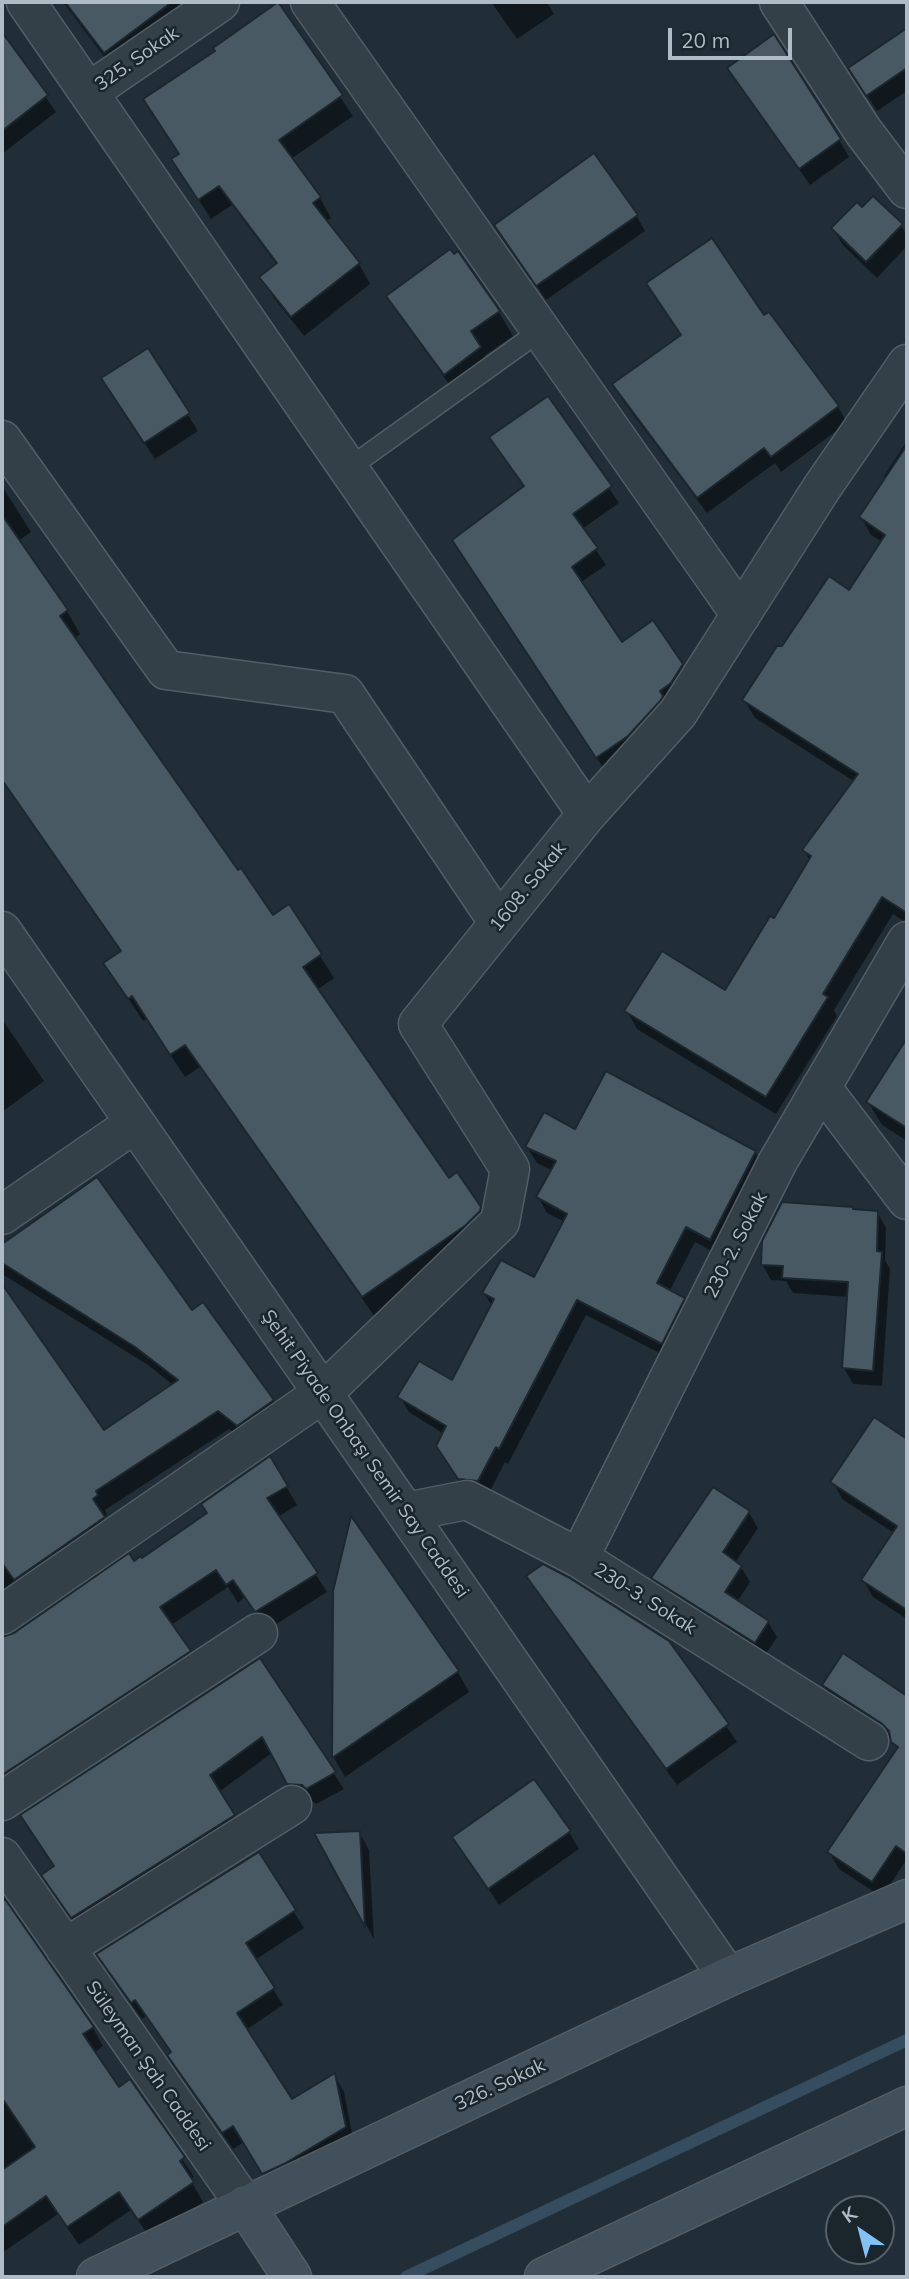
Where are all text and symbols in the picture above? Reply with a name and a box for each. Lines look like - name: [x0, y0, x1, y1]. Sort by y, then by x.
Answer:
- scale bar: [671, 14, 795, 58]
- street label: 325. Sokak: [91, 22, 183, 96]
- text: 20 m: [681, 27, 730, 53]
- street label: 1608. Sokak: [485, 838, 571, 936]
- street label: 230-2. Sokak: [699, 1188, 773, 1302]
- street label: Şehit Piyade Onbaşı Semir Say Caddesi: [256, 1306, 474, 1602]
- street label: 230-3. Sokak: [590, 1558, 700, 1640]
- street label: Süleyman Şah Caddesi: [81, 1977, 215, 2155]
- street label: 326. Sokak: [451, 2054, 549, 2116]
- north arrow: [825, 2195, 895, 2265]
- text: K: [837, 2201, 861, 2228]

